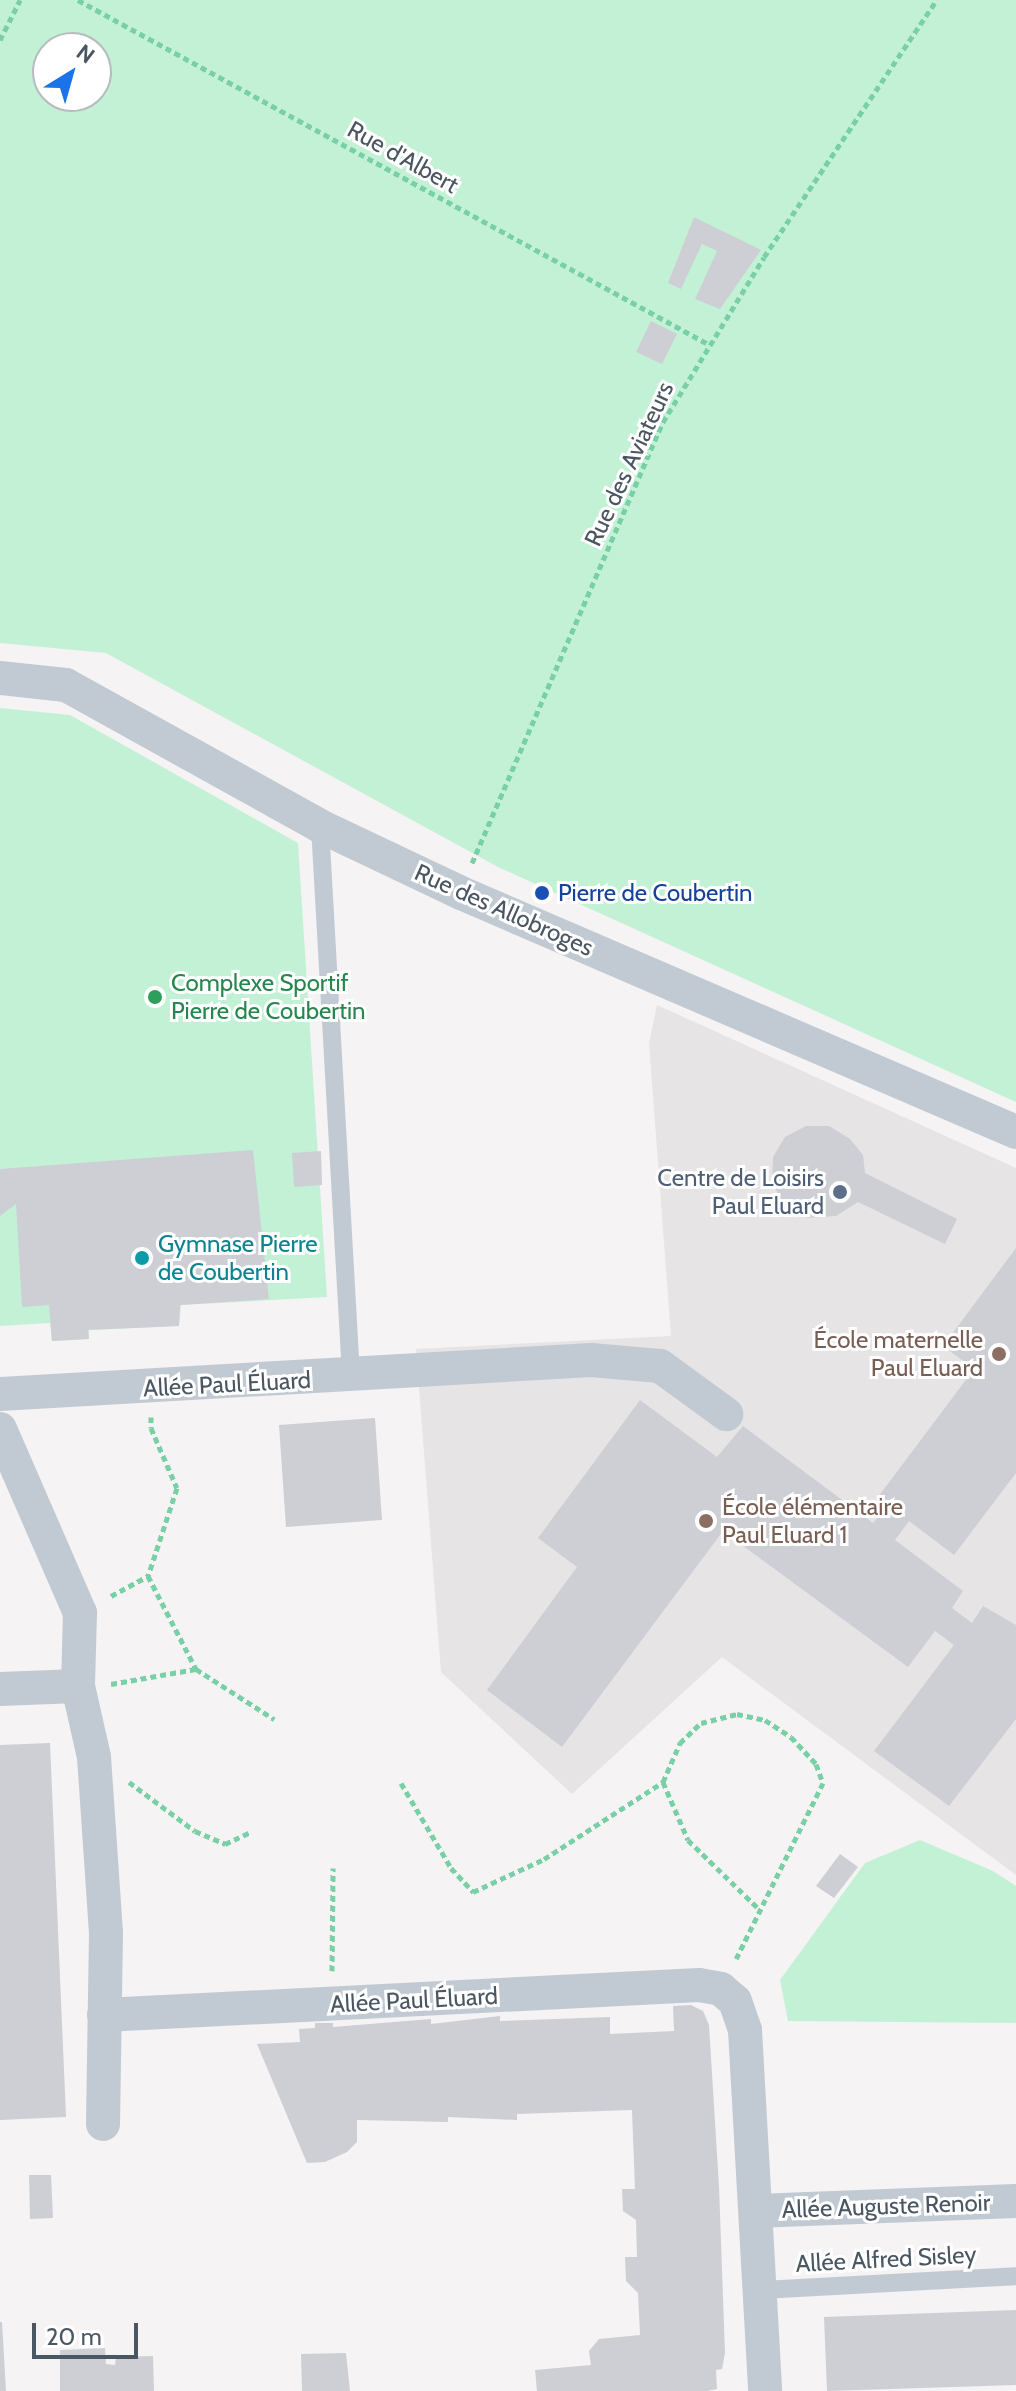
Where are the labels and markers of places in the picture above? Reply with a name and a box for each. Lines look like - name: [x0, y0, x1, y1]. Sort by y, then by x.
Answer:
- place label: Pierre de Coubertin: [558, 879, 753, 907]
- marker: Pierre de Coubertin: [533, 884, 551, 902]
- place label: Complexe Sportif Pierre de Coubertin: [171, 969, 366, 1025]
- marker: Complexe Sportif Pierre de Coubertin: [146, 988, 164, 1006]
- place label: Centre de Loisirs Paul Eluard: [657, 1164, 824, 1220]
- marker: Centre de Loisirs Paul Eluard: [831, 1183, 849, 1201]
- place label: Gymnase Pierre de Coubertin: [158, 1230, 318, 1286]
- marker: Gymnase Pierre de Coubertin: [133, 1249, 151, 1267]
- place label: École maternelle Paul Eluard: [814, 1326, 983, 1382]
- marker: École maternelle Paul Eluard: [990, 1345, 1008, 1363]
- place label: École élémentaire Paul Eluard 1: [722, 1493, 903, 1549]
- marker: École élémentaire Paul Eluard 1: [697, 1512, 715, 1530]

